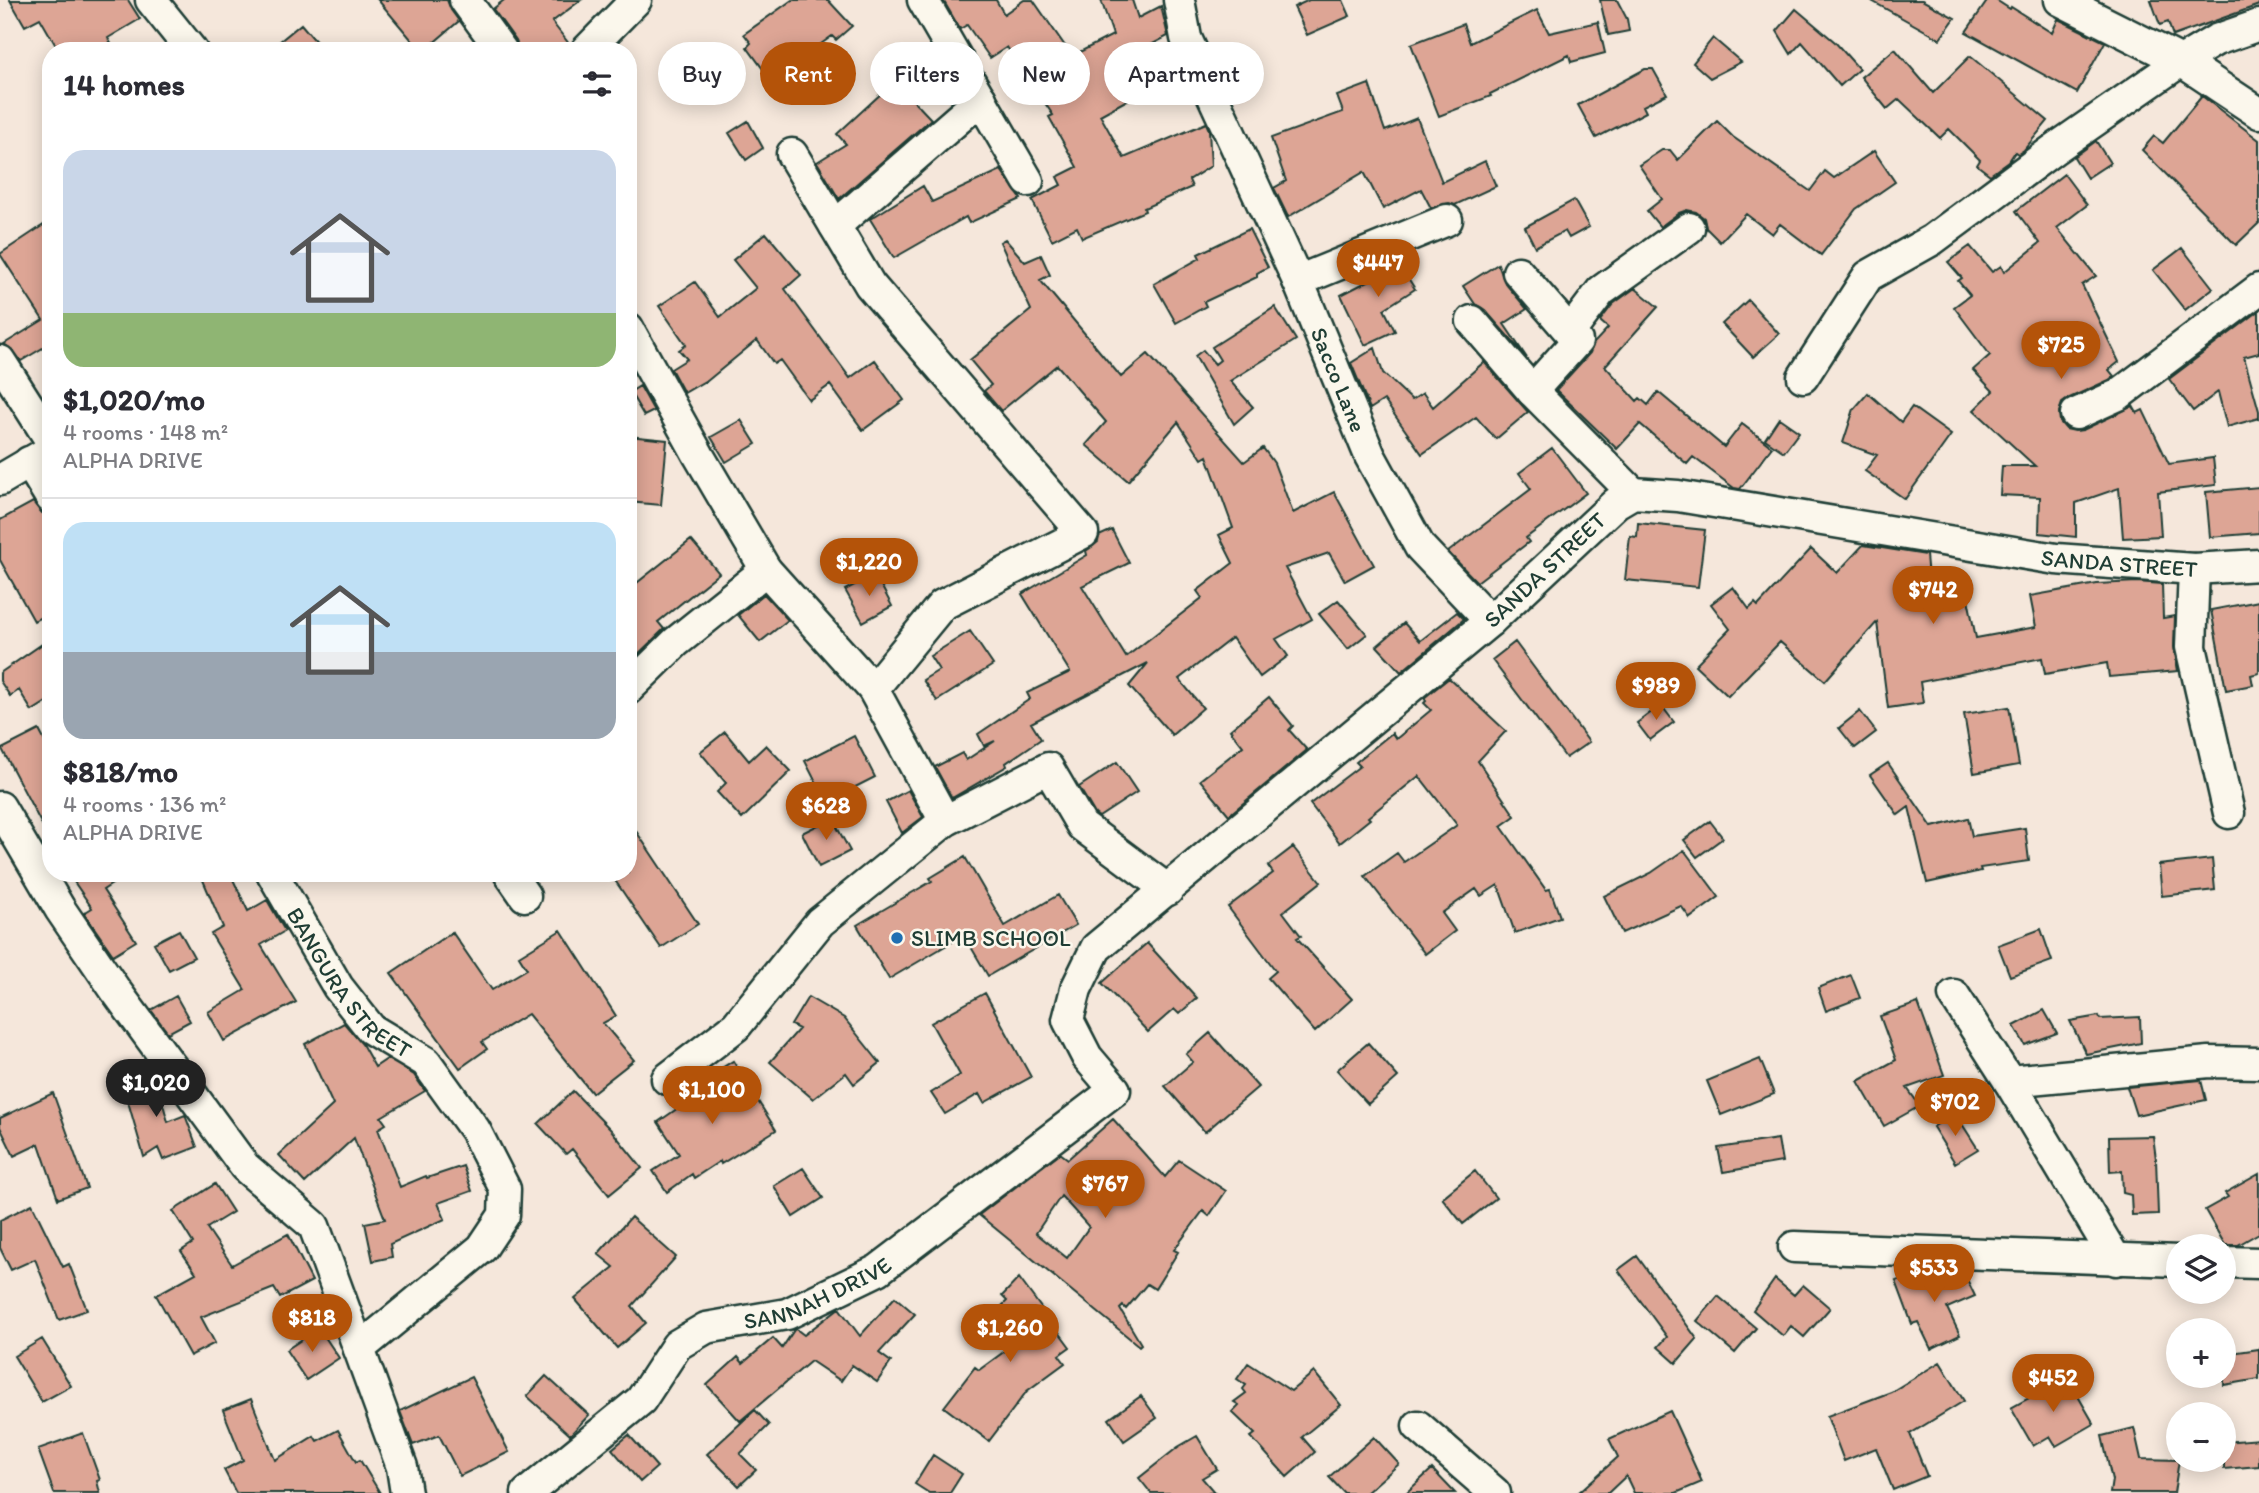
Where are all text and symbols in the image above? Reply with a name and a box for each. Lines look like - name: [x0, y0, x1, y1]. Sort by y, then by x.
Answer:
- chip: Buy: [658, 42, 746, 105]
- chip: Rent: [760, 42, 856, 105]
- chip: Filters: [870, 42, 984, 105]
- chip: New: [998, 42, 1090, 105]
- chip: Apartment: [1104, 42, 1264, 105]
- icon: filters: [578, 65, 616, 103]
- text: 14 homes: [63, 66, 185, 103]
- icon: home: [277, 195, 403, 321]
- pin: $447: [1337, 240, 1419, 299]
- text: $447: [1353, 248, 1403, 276]
- pin: $725: [2020, 322, 2102, 381]
- street label: Sacco Lane: [1305, 323, 1373, 436]
- text: $725: [2037, 330, 2085, 358]
- text: $1,020/mo: [63, 381, 205, 418]
- text: 4 rooms · 148 m²: [63, 418, 228, 446]
- text: ALPHA DRIVE: [63, 446, 203, 474]
- street label: SANDA STREET: [1478, 506, 1612, 633]
- pin: $1,220: [812, 538, 926, 598]
- street label: SANDA STREET: [2039, 543, 2199, 583]
- text: $1,220: [836, 547, 902, 575]
- pin: $742: [1892, 566, 1974, 626]
- icon: home: [277, 567, 403, 693]
- text: $742: [1909, 575, 1958, 603]
- pin: $989: [1615, 662, 1697, 722]
- text: $989: [1632, 671, 1680, 699]
- text: $818/mo: [63, 753, 178, 790]
- pin: $628: [785, 782, 867, 842]
- text: 4 rooms · 136 m²: [63, 790, 226, 818]
- text: $628: [802, 791, 850, 819]
- text: ALPHA DRIVE: [63, 818, 203, 846]
- street label: BANGURA STREET: [281, 902, 417, 1064]
- place label: SLIMB SCHOOL: [911, 924, 1071, 952]
- marker: SLIMB SCHOOL: [889, 930, 905, 946]
- pin: $1,020: [99, 1060, 213, 1119]
- pin: $1,100: [655, 1066, 769, 1126]
- text: $1,020: [122, 1068, 190, 1096]
- text: $1,100: [679, 1075, 745, 1103]
- pin: $702: [1914, 1078, 1996, 1138]
- text: $702: [1930, 1087, 1980, 1115]
- pin: $767: [1064, 1160, 1146, 1220]
- text: $767: [1082, 1169, 1128, 1197]
- map controls: [2166, 1234, 2236, 1472]
- button: layers: [2166, 1234, 2236, 1304]
- pin: $533: [1893, 1244, 1975, 1304]
- street label: SANNAH DRIVE: [741, 1251, 897, 1335]
- text: $533: [1910, 1253, 1958, 1281]
- pin: $818: [271, 1294, 353, 1354]
- text: $818: [288, 1303, 336, 1331]
- pin: $1,260: [953, 1304, 1067, 1364]
- text: $1,260: [977, 1313, 1043, 1341]
- button: +: [2166, 1318, 2236, 1388]
- pin: $452: [2012, 1354, 2094, 1414]
- text: $452: [2028, 1363, 2078, 1391]
- button: −: [2166, 1402, 2236, 1472]

